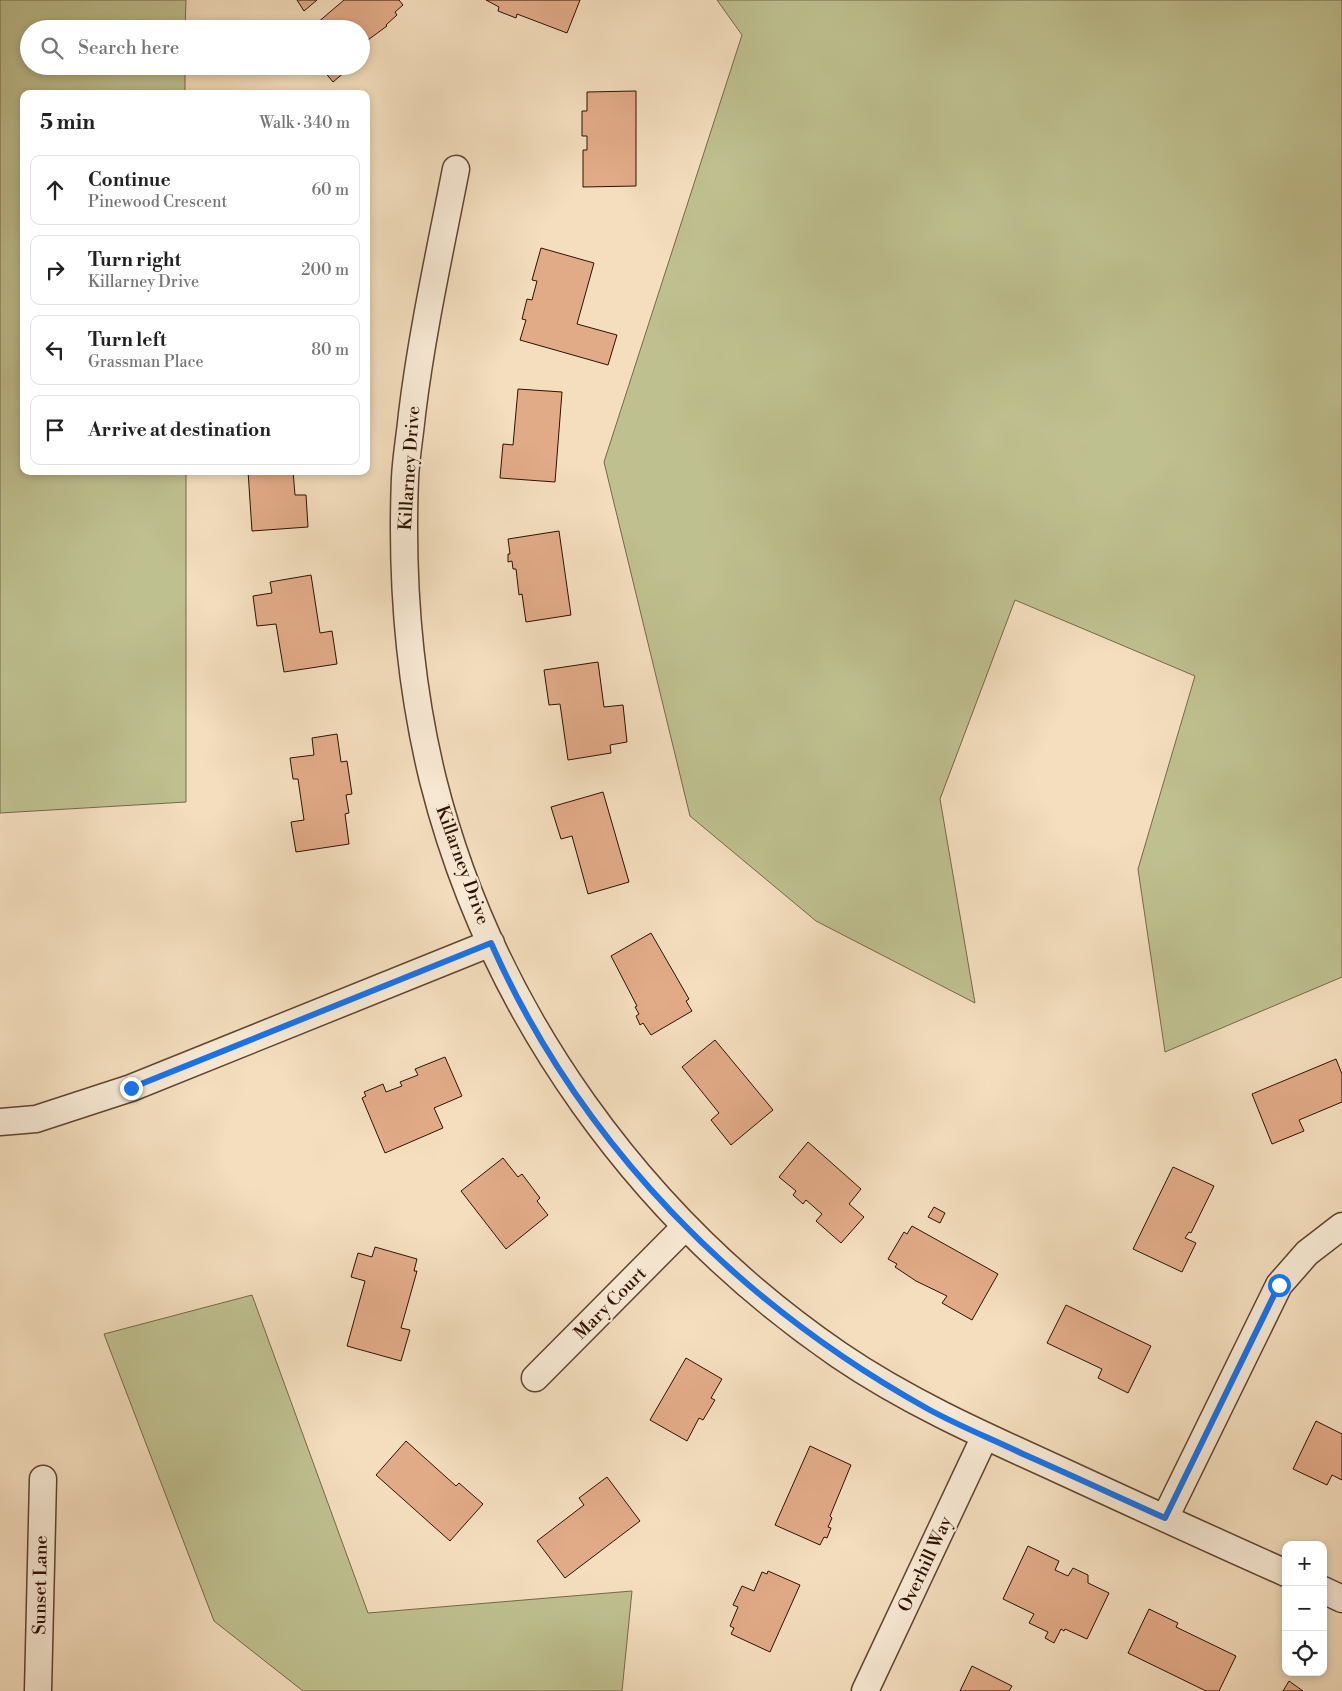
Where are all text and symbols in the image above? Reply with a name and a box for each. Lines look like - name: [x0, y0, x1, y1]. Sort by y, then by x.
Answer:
- search box: [20, 20, 370, 75]
- icon: search: [38, 34, 66, 62]
- text: Search here: [78, 36, 179, 60]
- text: 5 min: [40, 110, 95, 136]
- text: Walk · 340 m: [260, 113, 350, 133]
- text: Continue: [88, 168, 171, 192]
- icon: ahead: [41, 176, 69, 204]
- text: 60 m: [311, 180, 349, 200]
- text: Pinewood Crescent: [88, 192, 227, 212]
- text: Turn right: [88, 248, 181, 272]
- icon: right: [41, 256, 69, 284]
- text: 200 m: [301, 260, 349, 280]
- text: Killarney Drive: [88, 272, 199, 292]
- text: Turn left: [88, 328, 167, 352]
- icon: left: [41, 336, 69, 364]
- text: 80 m: [311, 340, 349, 360]
- text: Grassman Place: [88, 352, 204, 372]
- street label: Killarney Drive: [394, 405, 425, 531]
- icon: arrive: [41, 416, 69, 444]
- text: Arrive at destination: [88, 418, 271, 442]
- street label: Killarney Drive: [430, 803, 495, 928]
- route end: [120, 1077, 143, 1100]
- street label: Mary Court: [569, 1262, 652, 1344]
- route start: [1268, 1274, 1291, 1297]
- street label: Overhill Way: [893, 1512, 958, 1616]
- street label: Sunset Lane: [28, 1535, 53, 1635]
- map controls: [1282, 1541, 1327, 1676]
- button: +: [1282, 1541, 1327, 1586]
- button: −: [1282, 1586, 1327, 1631]
- button: locate: [1282, 1631, 1327, 1676]

